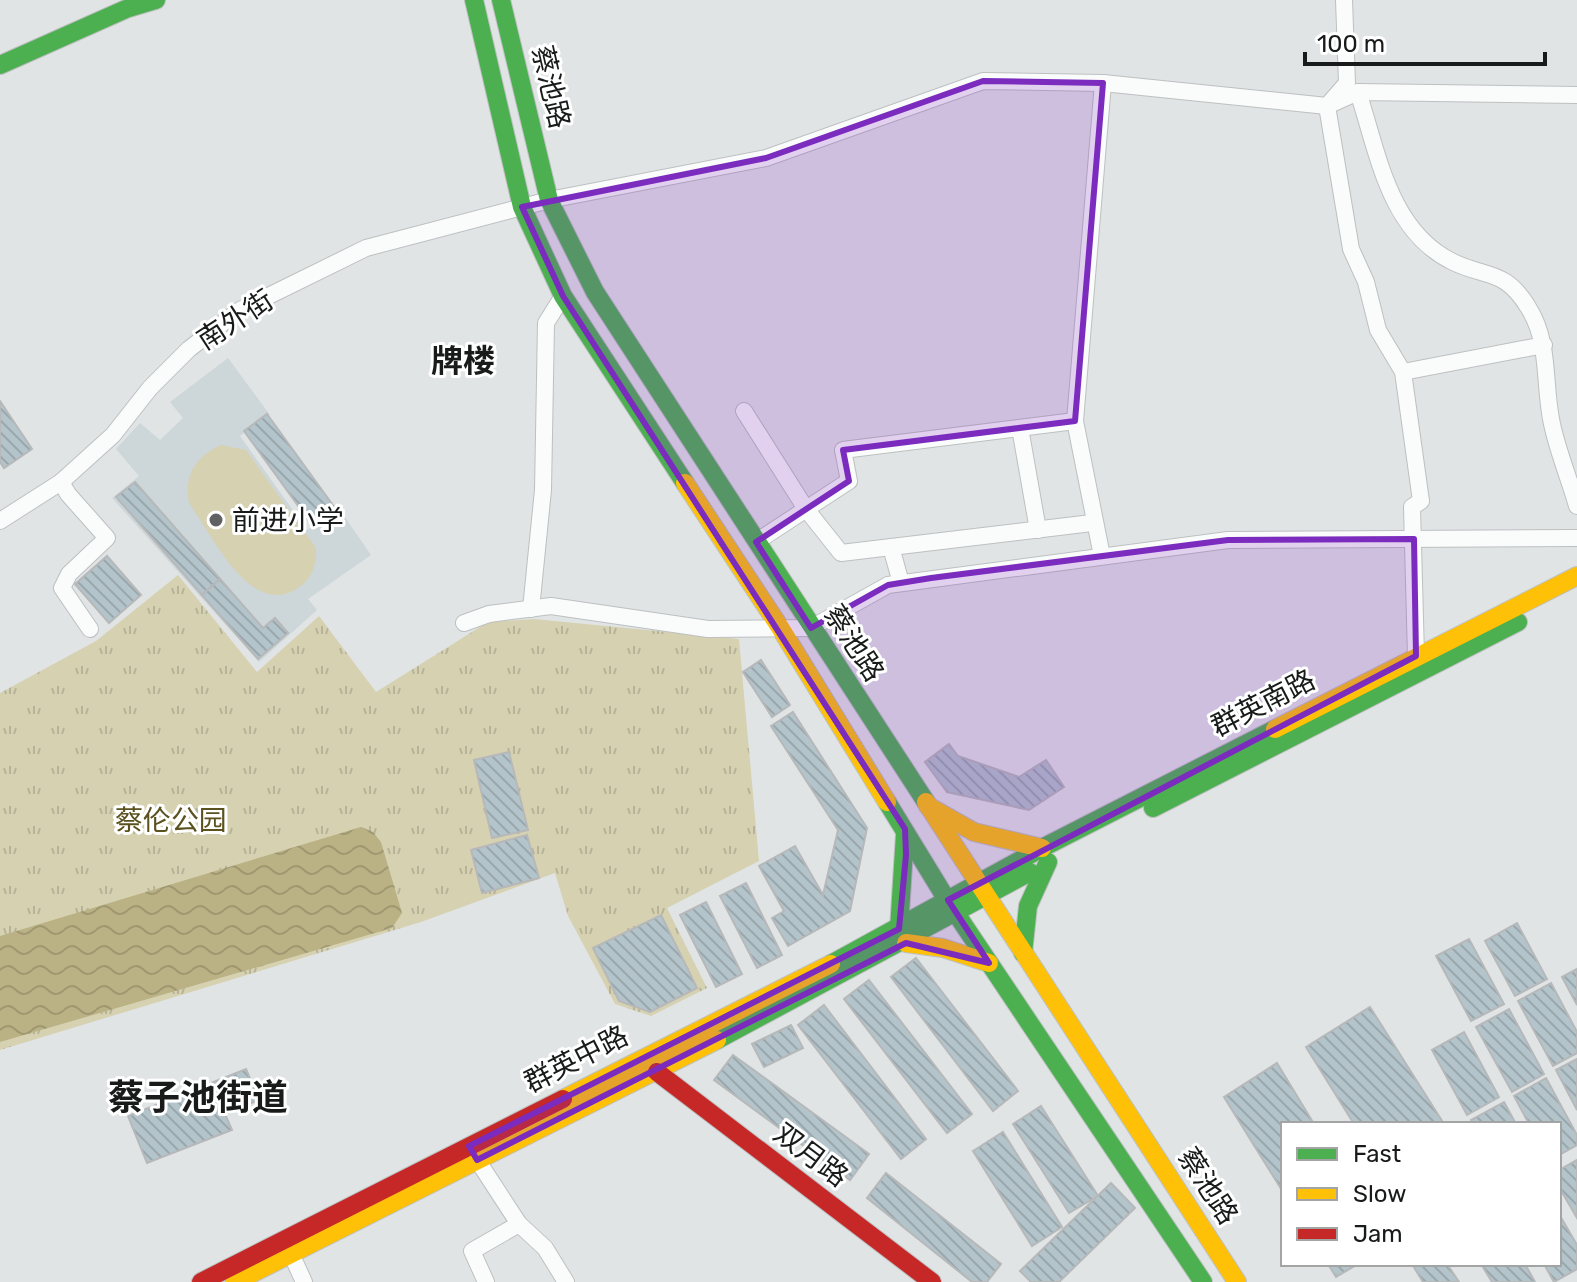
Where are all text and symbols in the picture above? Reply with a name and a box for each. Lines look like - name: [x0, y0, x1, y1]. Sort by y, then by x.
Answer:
- scale bar: [1305, 16, 1545, 66]
- text: 100 m: [1317, 30, 1385, 58]
- street label: 蔡池路: [525, 42, 577, 132]
- street label: 南外街: [191, 283, 279, 357]
- district label: 牌楼: [431, 342, 495, 380]
- place label: 前进小学: [232, 504, 344, 537]
- marker: 前进小学: [207, 511, 225, 529]
- street label: 蔡池路: [817, 599, 891, 687]
- street label: 群英南路: [1206, 663, 1320, 743]
- park label: 蔡伦公园: [115, 804, 227, 837]
- street label: 群英中路: [519, 1019, 633, 1099]
- district label: 蔡子池街道: [108, 1076, 288, 1119]
- street label: 双月路: [768, 1117, 854, 1193]
- legend: [1281, 1122, 1561, 1266]
- text: Fast: [1353, 1140, 1401, 1168]
- street label: 蔡池路: [1171, 1142, 1245, 1230]
- text: Slow: [1353, 1180, 1406, 1208]
- text: Jam: [1353, 1220, 1403, 1248]

